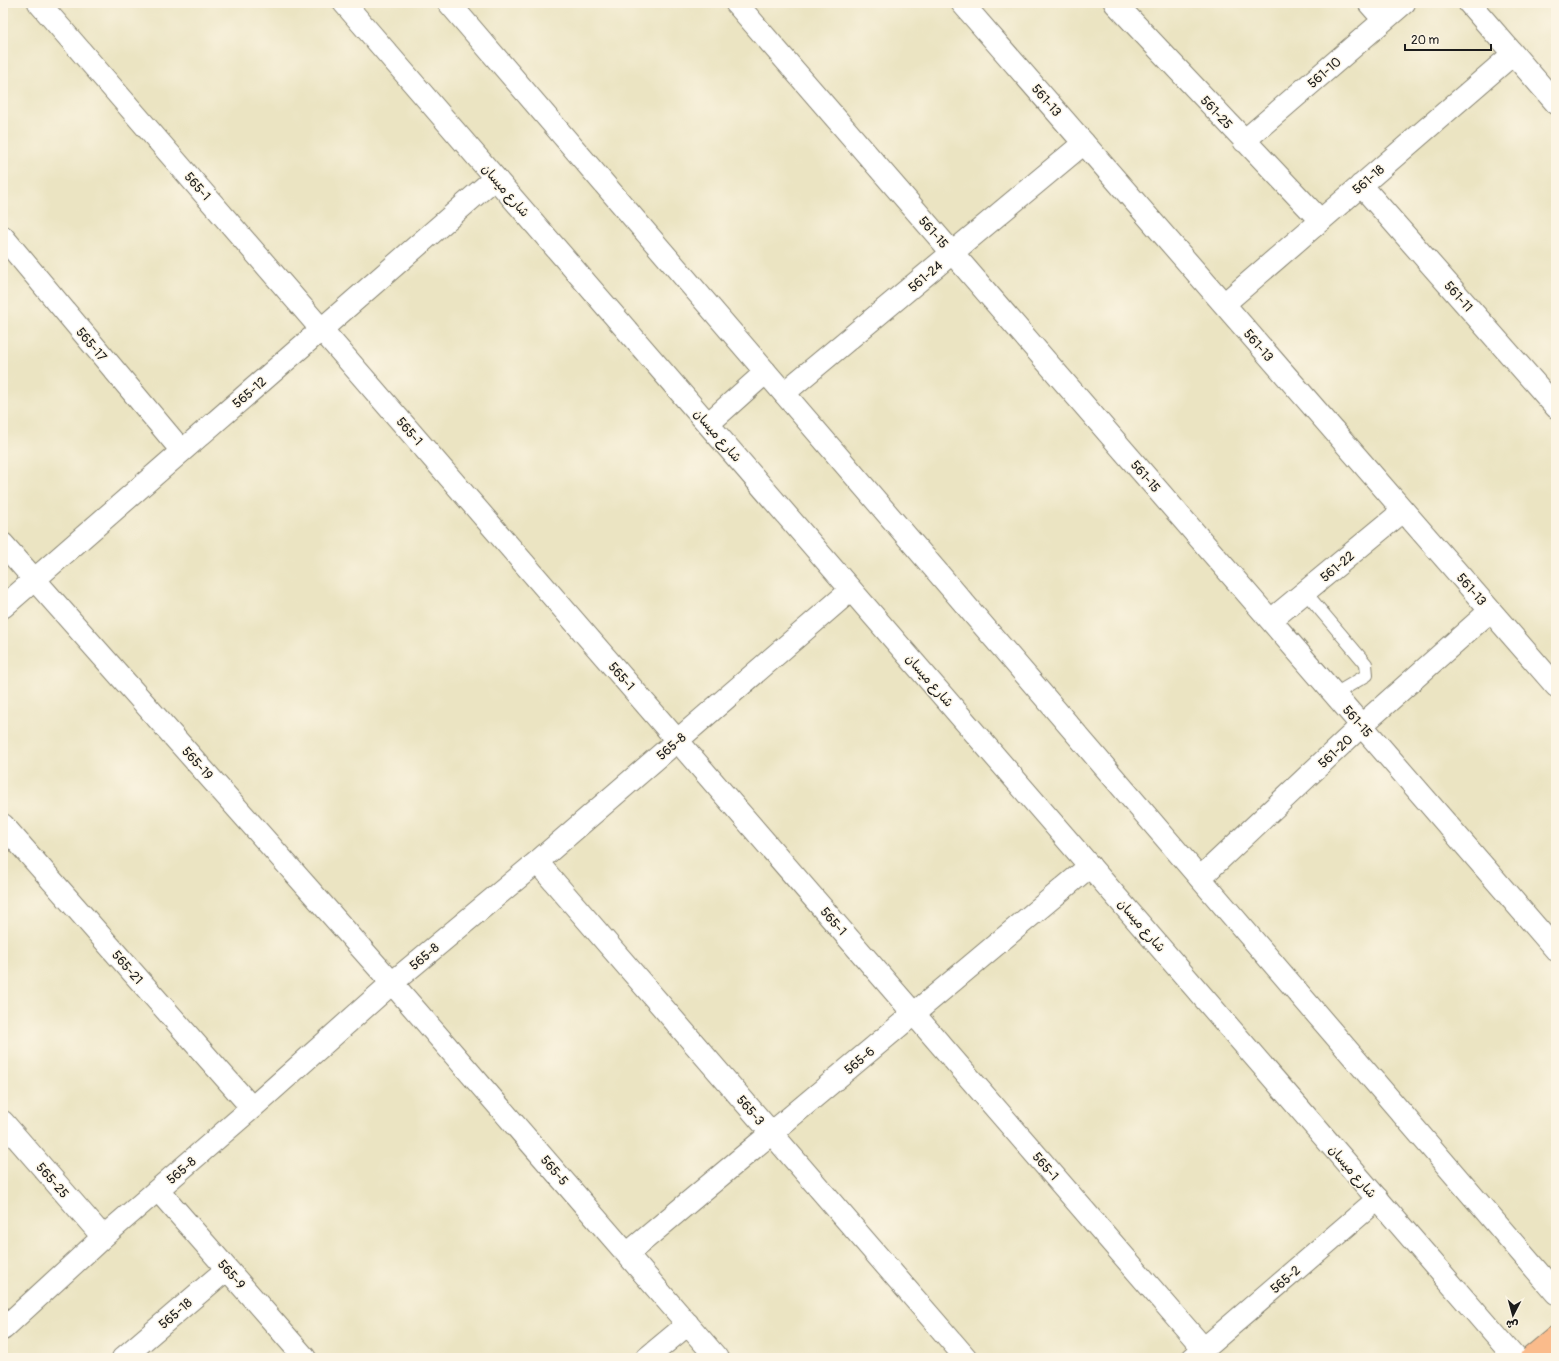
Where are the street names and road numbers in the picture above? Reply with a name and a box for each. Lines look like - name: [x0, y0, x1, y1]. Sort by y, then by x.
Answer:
- street label: 561-10: [1305, 54, 1345, 92]
- street label: 561-13: [1028, 81, 1065, 120]
- street label: 561-25: [1197, 93, 1236, 133]
- street label: شارع ميسان: [477, 161, 533, 221]
- street label: 561-18: [1349, 161, 1388, 198]
- street label: 565-1: [181, 169, 214, 204]
- street label: 561-15: [915, 213, 952, 252]
- street label: 561-24: [905, 257, 946, 296]
- street label: 561-11: [1441, 278, 1476, 315]
- street label: 565-17: [73, 325, 110, 365]
- street label: 561-13: [1240, 326, 1277, 365]
- street label: 565-12: [229, 374, 270, 412]
- street label: شارع ميسان: [689, 406, 745, 466]
- street label: 565-1: [393, 414, 426, 449]
- street label: 561-15: [1127, 457, 1164, 496]
- street label: 561-22: [1317, 548, 1358, 586]
- street label: 561-13: [1453, 570, 1490, 609]
- street label: شارع ميسان: [901, 651, 957, 711]
- street label: 565-1: [605, 659, 638, 694]
- street label: 561-15: [1339, 702, 1376, 741]
- street label: 565-8: [654, 729, 690, 764]
- street label: 561-20: [1315, 732, 1356, 772]
- street label: 565-19: [178, 744, 216, 784]
- street label: شارع ميسان: [1113, 896, 1169, 956]
- street label: 565-1: [817, 904, 850, 939]
- street label: 565-8: [407, 940, 443, 974]
- street label: 565-21: [108, 947, 146, 988]
- street label: 565-6: [841, 1043, 878, 1078]
- street label: 565-3: [733, 1092, 768, 1129]
- street label: شارع ميسان: [1324, 1142, 1380, 1202]
- street label: 565-1: [1029, 1149, 1062, 1184]
- street label: 565-5: [537, 1152, 572, 1189]
- street label: 565-8: [164, 1153, 200, 1188]
- street label: 565-25: [33, 1160, 72, 1202]
- street label: 565-9: [214, 1257, 249, 1293]
- street label: 565-2: [1267, 1262, 1304, 1297]
- street label: 565-18: [156, 1295, 196, 1333]

